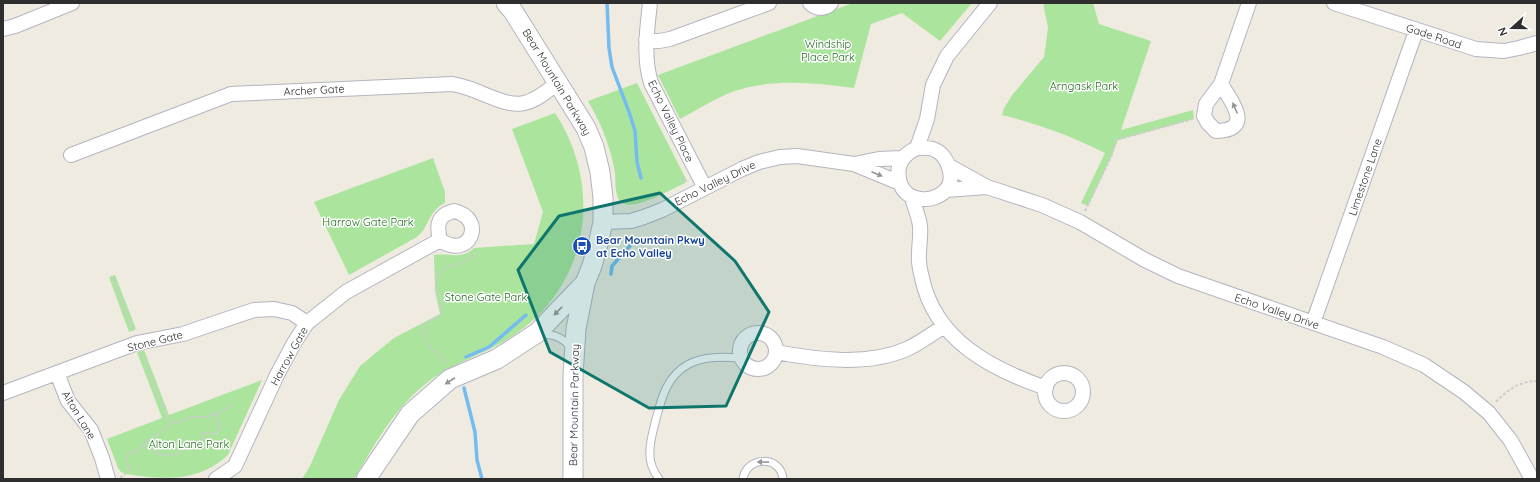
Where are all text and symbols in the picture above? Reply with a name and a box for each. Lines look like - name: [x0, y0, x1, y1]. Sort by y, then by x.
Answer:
- north arrow: [1492, 8, 1532, 48]
- street label: Gade Road: [1404, 20, 1464, 52]
- text: N: [1495, 25, 1511, 38]
- street label: Bear Mountain Parkway: [520, 26, 594, 138]
- park label: Windship Place Park: [801, 37, 855, 64]
- street label: Echo Valley Place: [645, 78, 697, 164]
- park label: Arngask Park: [1050, 79, 1118, 93]
- street label: Archer Gate: [283, 81, 345, 99]
- one-way arrow: [1232, 103, 1238, 114]
- street label: Limestone Lane: [1345, 137, 1385, 217]
- street label: Echo Valley Drive: [672, 157, 758, 209]
- one-way arrow: [871, 171, 882, 177]
- park label: Harrow Gate Park: [322, 215, 414, 229]
- place label: Bear Mountain Pkwy at Echo Valley: [596, 233, 705, 260]
- bus stop icon: Bear Mountain Pkwy at Echo Valley: [571, 235, 593, 257]
- park label: Stone Gate Park: [445, 290, 527, 304]
- street label: Echo Valley Drive: [1233, 290, 1321, 332]
- one-way arrow: [553, 306, 563, 316]
- street label: Harrow Gate: [267, 324, 311, 388]
- street label: Stone Gate: [126, 327, 184, 355]
- street label: Bear Mountain Parkway: [566, 344, 582, 466]
- one-way arrow: [445, 377, 455, 385]
- street label: Alton Lane: [59, 388, 99, 442]
- park label: Alton Lane Park: [149, 437, 229, 451]
- one-way arrow: [756, 459, 769, 465]

